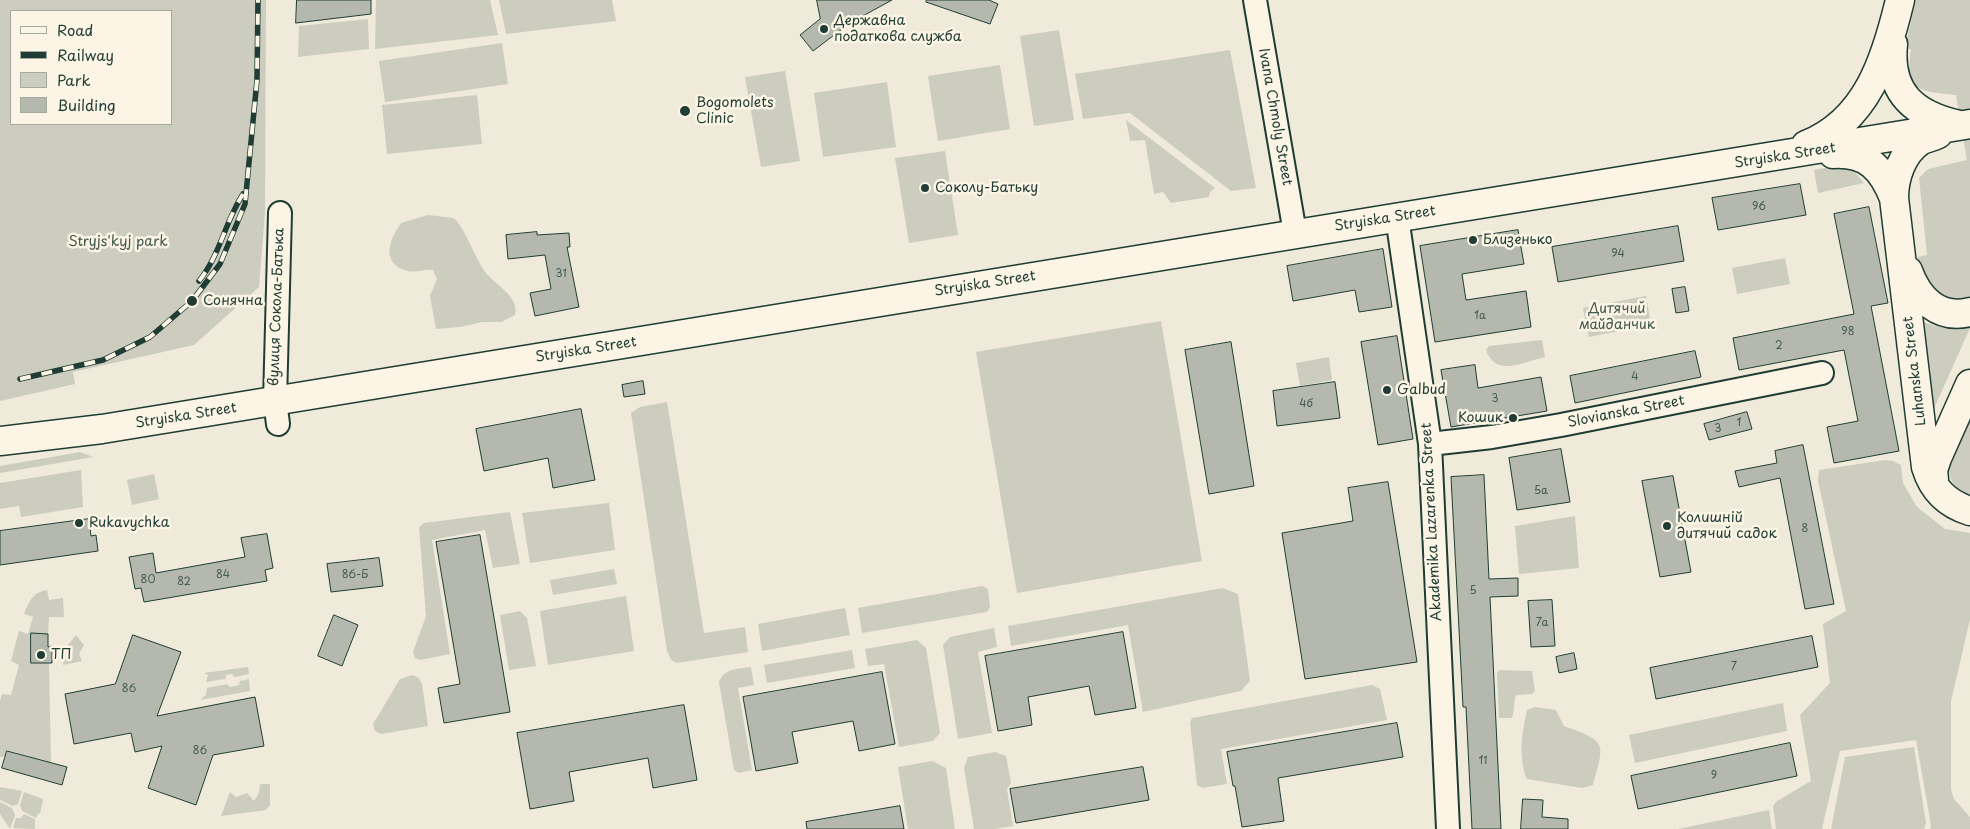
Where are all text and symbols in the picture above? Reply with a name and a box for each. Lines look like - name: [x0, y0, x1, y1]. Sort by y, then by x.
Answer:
- legend: [10, 10, 172, 125]
- place label: Державна податкова служба: [834, 13, 962, 46]
- text: Road: [57, 18, 93, 41]
- marker: Державна податкова служба: [818, 23, 830, 35]
- text: Railway: [57, 43, 114, 66]
- street label: Ivana Chmoly Street: [1255, 47, 1295, 187]
- text: Park: [57, 68, 91, 91]
- text: Building: [57, 93, 116, 116]
- place label: Bogomolets Clinic: [696, 95, 773, 128]
- marker: Bogomolets Clinic: [678, 104, 692, 118]
- street label: Stryiska Street: [1733, 140, 1837, 172]
- place label: Соколу-Батьку: [935, 180, 1038, 196]
- marker: Соколу-Батьку: [919, 182, 931, 194]
- house number: 96: [1752, 200, 1766, 214]
- street label: Stryiska Street: [1333, 203, 1437, 235]
- street label: вулиця Сокола-Батька: [266, 228, 288, 386]
- place label: Близенько: [1483, 232, 1552, 248]
- park label: Stryjs'kyj park: [68, 234, 168, 250]
- marker: Близенько: [1467, 234, 1479, 246]
- house number: 94: [1611, 247, 1625, 261]
- house number: 31: [555, 267, 567, 281]
- street label: Stryiska Street: [933, 268, 1037, 300]
- place label: Сонячна: [203, 293, 263, 309]
- marker: Сонячна: [185, 294, 199, 308]
- park label: Дитячий майданчик: [1579, 301, 1655, 334]
- house number: 1а: [1474, 309, 1486, 323]
- street label: Luhanska Street: [1900, 315, 1930, 427]
- house number: 98: [1841, 325, 1855, 339]
- street label: Stryiska Street: [534, 334, 638, 366]
- house number: 2: [1775, 339, 1783, 353]
- house number: 4: [1631, 370, 1639, 384]
- place label: Galbud: [1397, 382, 1446, 398]
- marker: Galbud: [1381, 384, 1393, 396]
- house number: 3: [1491, 392, 1499, 406]
- street label: Slovianska Street: [1566, 392, 1686, 432]
- house number: 4б: [1299, 397, 1313, 411]
- street label: Stryiska Street: [134, 400, 238, 432]
- place label: Кошик: [1458, 410, 1503, 426]
- marker: Кошик: [1507, 412, 1519, 424]
- house number: 1: [1737, 416, 1741, 430]
- street label: Akademika Lazarenka Street: [1418, 422, 1446, 622]
- house number: 3: [1714, 422, 1722, 436]
- house number: 5а: [1534, 484, 1548, 498]
- place label: Колишній дитячий садок: [1677, 510, 1777, 542]
- place label: Rukavychka: [89, 515, 169, 531]
- marker: Rukavychka: [73, 517, 85, 529]
- marker: Колишній дитячий садок: [1661, 520, 1673, 532]
- house number: 8: [1802, 522, 1808, 536]
- house number: 84: [216, 568, 230, 582]
- house number: 86-Б: [342, 568, 368, 582]
- house number: 80: [141, 573, 155, 587]
- house number: 82: [177, 575, 191, 589]
- house number: 5: [1469, 584, 1477, 598]
- house number: 7а: [1536, 616, 1548, 630]
- place label: ТП: [51, 647, 72, 663]
- marker: ТП: [35, 649, 47, 661]
- house number: 7: [1731, 660, 1737, 674]
- house number: 86: [122, 682, 136, 696]
- house number: 86: [193, 744, 207, 758]
- house number: 11: [1478, 754, 1488, 768]
- house number: 9: [1711, 769, 1717, 783]

